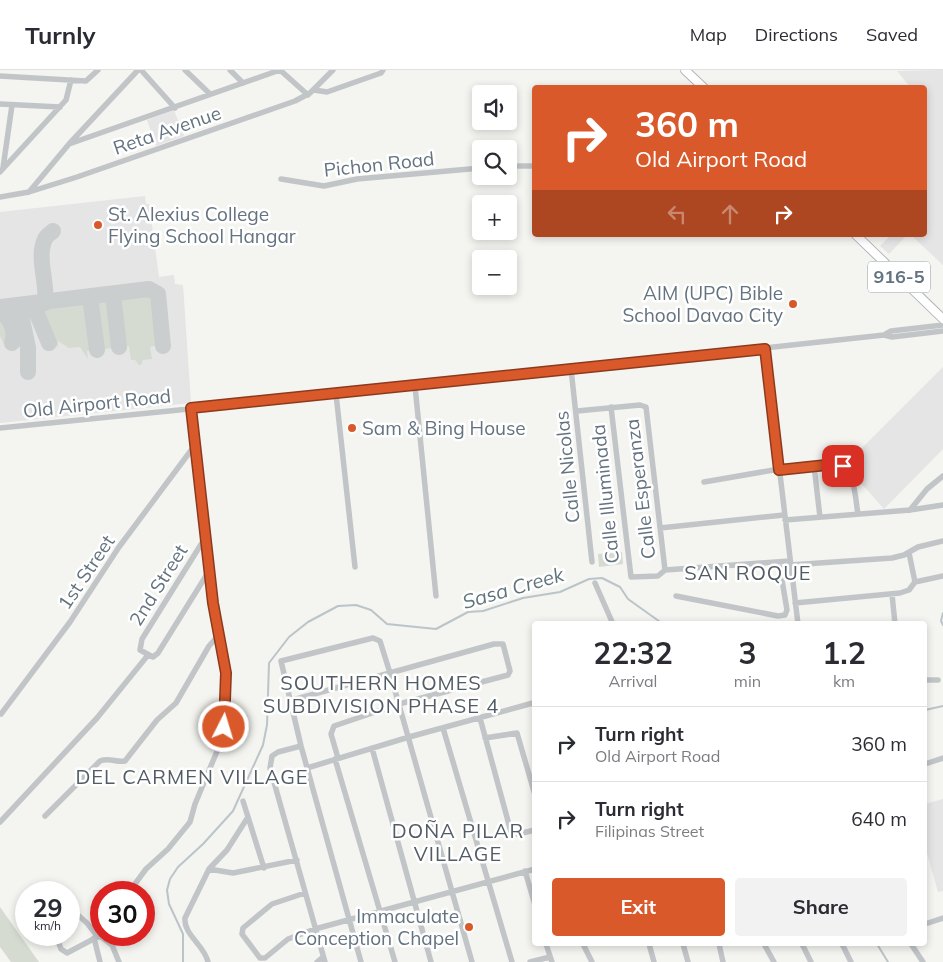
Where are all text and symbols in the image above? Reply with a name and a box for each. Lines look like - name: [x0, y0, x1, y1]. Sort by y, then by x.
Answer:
- text: Turnly: [25, 20, 96, 50]
- text: Map: [690, 23, 727, 46]
- text: Directions: [755, 23, 838, 46]
- text: Saved: [866, 23, 918, 46]
- map controls: [472, 85, 517, 295]
- button: sound: [472, 85, 517, 130]
- street label: Reta Avenue: [110, 100, 224, 160]
- text: 360 m: [635, 102, 739, 146]
- icon: right: [552, 105, 617, 170]
- button: search: [472, 140, 517, 185]
- text: Old Airport Road: [635, 145, 807, 173]
- street label: Pichon Road: [323, 146, 435, 182]
- button: +: [472, 195, 517, 240]
- icon: left: [663, 200, 691, 228]
- icon: ahead: [716, 200, 744, 228]
- icon: right: [769, 200, 797, 228]
- place label: St. Alexius College Flying School Hangar: [108, 202, 296, 248]
- marker: St. Alexius College Flying School Hangar: [92, 219, 104, 231]
- button: −: [472, 250, 517, 295]
- road number: 916-5: [868, 262, 930, 292]
- place label: AIM (UPC) Bible School Davao City: [622, 281, 783, 327]
- marker: AIM (UPC) Bible School Davao City: [787, 298, 799, 310]
- street label: Old Airport Road: [22, 383, 172, 423]
- street label: Calle Nicolas: [549, 410, 585, 524]
- place label: Sam & Bing House: [362, 416, 526, 440]
- street label: Calle Esperanza: [619, 418, 661, 560]
- marker: Sam & Bing House: [346, 422, 358, 434]
- street label: Calle Illuminada: [586, 423, 624, 565]
- pin: [822, 445, 864, 487]
- icon: arrive: [829, 452, 857, 480]
- street label: 1st Street: [52, 530, 120, 614]
- street label: 2nd Street: [124, 540, 193, 630]
- district label: SAN ROQUE: [684, 560, 812, 585]
- water label: Sasa Creek: [459, 561, 567, 614]
- text: 22:32: [593, 634, 673, 672]
- text: 3: [738, 634, 756, 672]
- text: 1.2: [822, 634, 866, 672]
- district label: SOUTHERN HOMES SUBDIVISION PHASE 4: [263, 670, 499, 718]
- text: Arrival: [608, 671, 657, 691]
- text: min: [734, 671, 761, 691]
- text: km: [833, 671, 855, 691]
- position arrow: [197, 700, 249, 752]
- text: Turn right: [595, 722, 684, 746]
- icon: right: [552, 730, 580, 758]
- text: 360 m: [851, 732, 907, 756]
- text: Old Airport Road: [595, 746, 720, 766]
- district label: DEL CARMEN VILLAGE: [75, 764, 309, 789]
- text: Turn right: [595, 797, 684, 821]
- icon: right: [552, 805, 580, 833]
- text: 640 m: [851, 807, 907, 831]
- district label: DOÑA PILAR VILLAGE: [392, 818, 524, 866]
- text: Filipinas Street: [595, 821, 704, 841]
- button: Exit: [552, 878, 725, 936]
- button: Share: [735, 878, 907, 936]
- speed limit sign: 30: [90, 881, 155, 946]
- text: 29: [32, 892, 63, 923]
- place label: Immaculate Conception Chapel: [294, 904, 459, 950]
- text: km/h: [34, 918, 61, 933]
- marker: Immaculate Conception Chapel: [463, 921, 475, 933]

